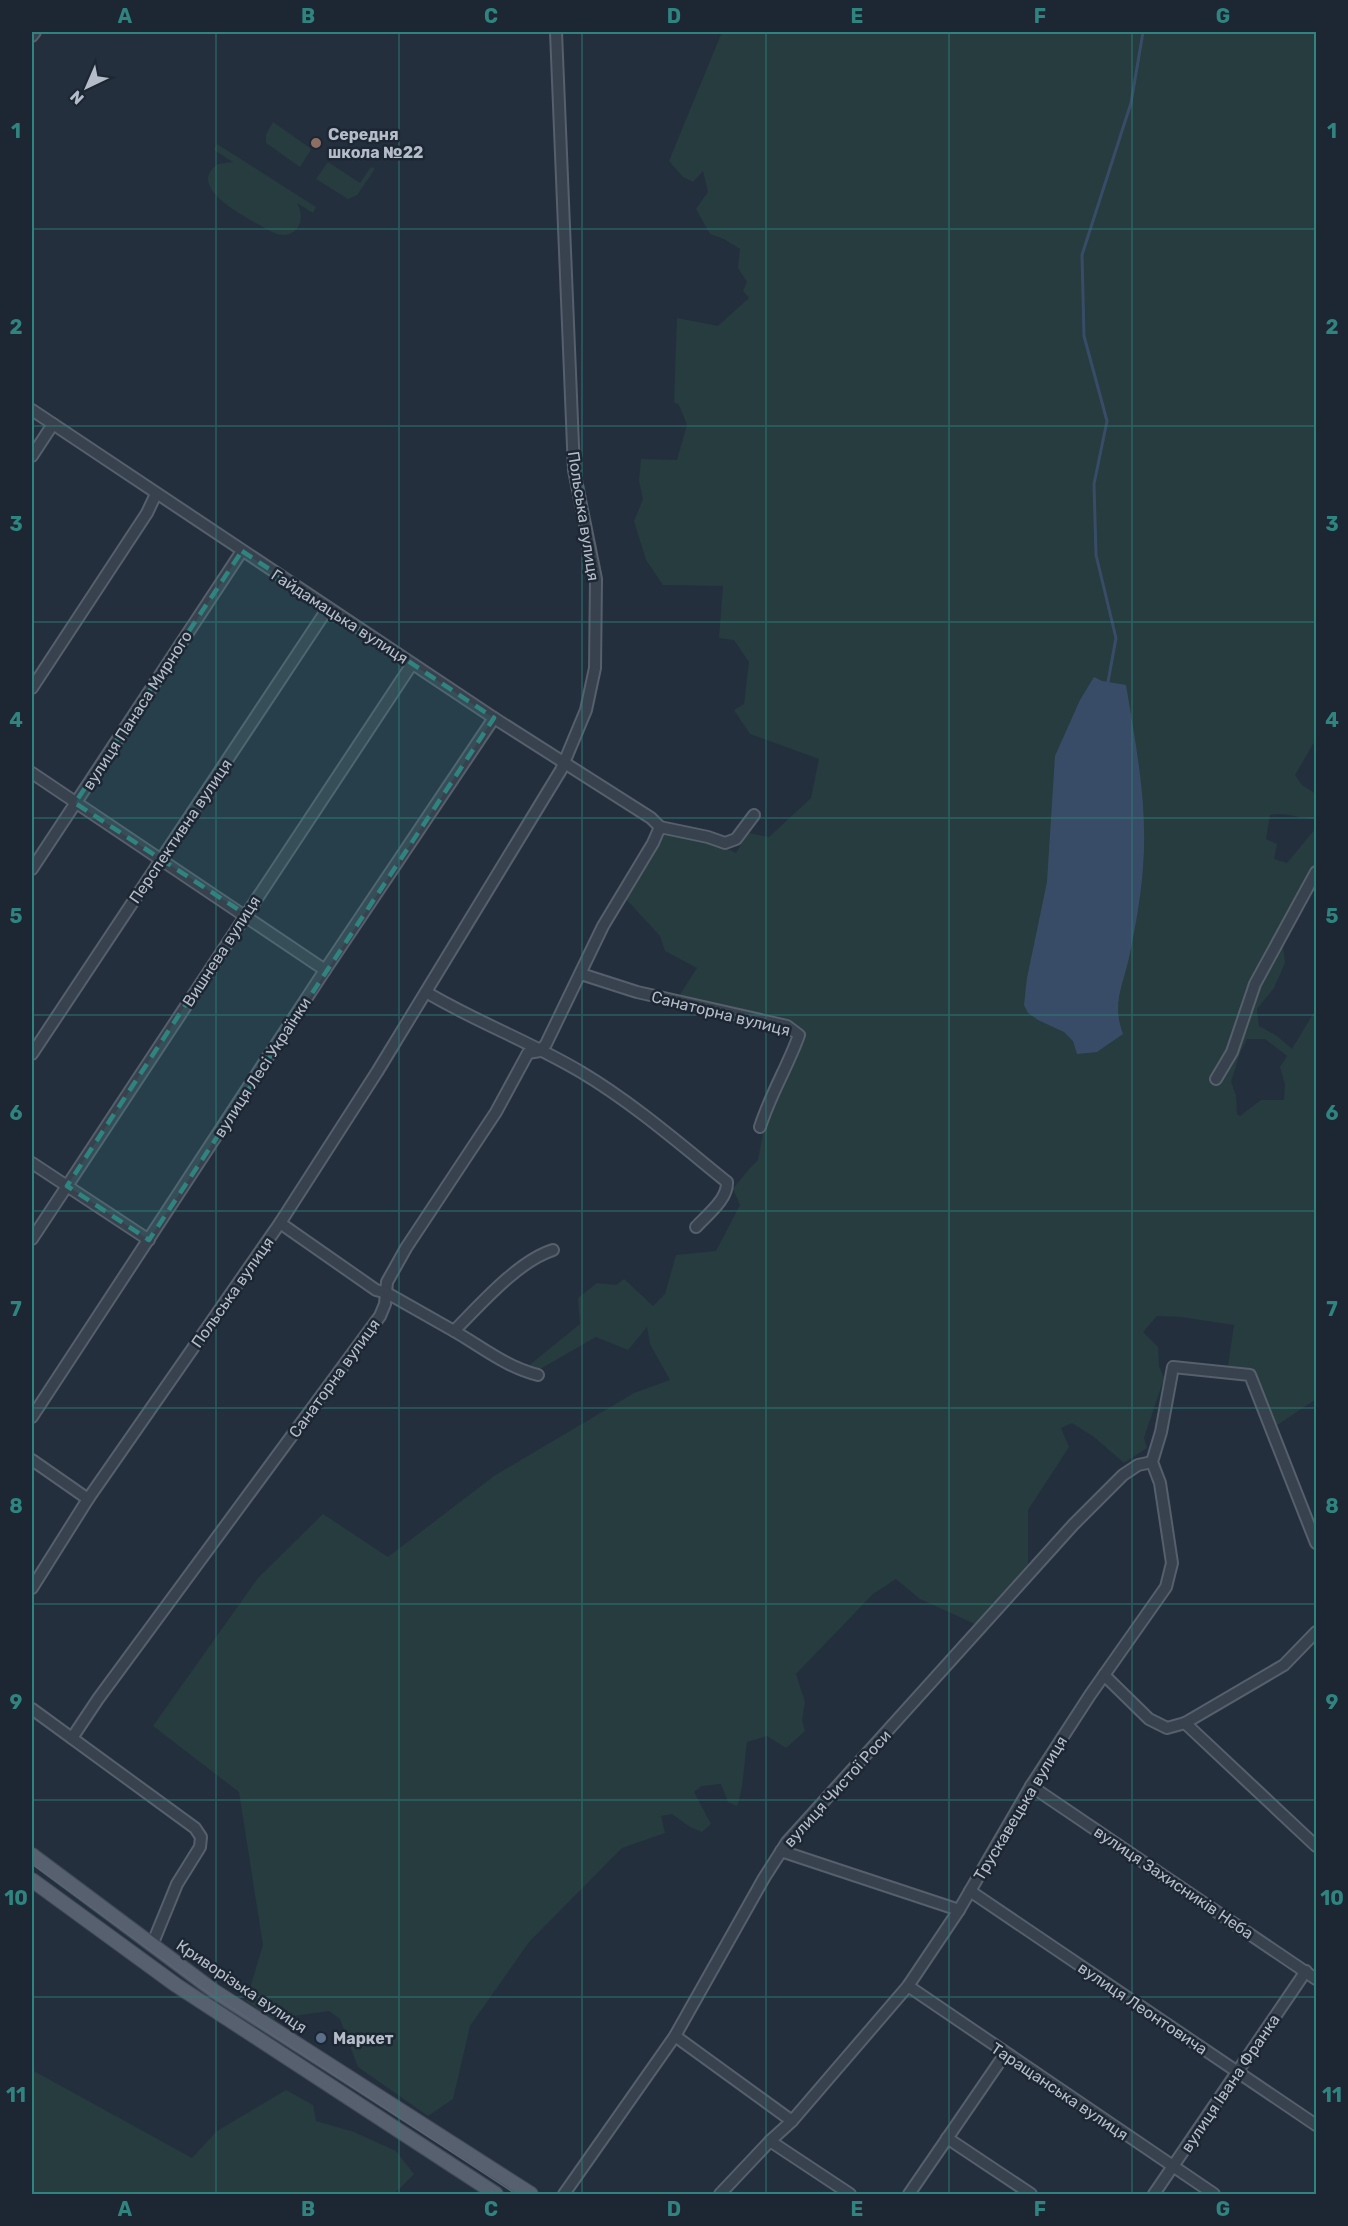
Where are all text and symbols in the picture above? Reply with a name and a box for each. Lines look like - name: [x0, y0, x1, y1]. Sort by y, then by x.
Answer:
- text: A: [118, 4, 133, 28]
- text: B: [301, 4, 315, 28]
- text: C: [484, 4, 498, 28]
- text: D: [667, 4, 681, 28]
- text: E: [851, 4, 863, 28]
- text: F: [1034, 4, 1046, 28]
- text: G: [1216, 4, 1230, 28]
- north arrow: [57, 57, 117, 117]
- text: N: [66, 87, 88, 108]
- text: 1: [11, 119, 21, 143]
- text: 1: [1327, 119, 1337, 143]
- place label: Середня школа №22: [328, 125, 423, 162]
- marker: Середня школа №22: [309, 136, 323, 150]
- text: 2: [10, 315, 23, 339]
- text: 2: [1326, 315, 1339, 339]
- street label: Польська вулиця: [564, 450, 603, 582]
- text: 3: [9, 512, 23, 536]
- text: 3: [1325, 512, 1339, 536]
- street label: Гайдамацька вулиця: [268, 565, 412, 668]
- street label: вулиця Панаса Мирного: [79, 627, 196, 793]
- text: 4: [9, 708, 23, 732]
- text: 4: [1325, 708, 1339, 732]
- street label: Перспективна вулиця: [125, 755, 236, 907]
- street label: Вишнева вулиця: [179, 892, 264, 1010]
- text: 5: [10, 904, 23, 928]
- text: 5: [1326, 904, 1339, 928]
- street label: Санаторна вулиця: [650, 987, 792, 1040]
- street label: вулиця Лесі Українки: [210, 994, 315, 1141]
- text: 6: [9, 1101, 23, 1125]
- text: 6: [1325, 1101, 1339, 1125]
- street label: Польська вулиця: [187, 1233, 278, 1351]
- text: 7: [10, 1297, 22, 1321]
- text: 7: [1326, 1297, 1338, 1321]
- street label: Санаторна вулиця: [285, 1315, 384, 1441]
- text: 8: [9, 1494, 23, 1518]
- text: 8: [1325, 1494, 1339, 1518]
- text: 9: [10, 1690, 23, 1714]
- text: 9: [1326, 1690, 1339, 1714]
- street label: вулиця Чистої Роси: [780, 1726, 895, 1851]
- street label: Трускавецька вулиця: [970, 1733, 1071, 1884]
- street label: вулиця Захисників Неба: [1090, 1822, 1257, 1943]
- text: 10: [4, 1886, 28, 1910]
- text: 10: [1320, 1886, 1344, 1910]
- street label: Криворізька вулиця: [173, 1936, 311, 2037]
- street label: вулиця Леонтовича: [1075, 1958, 1211, 2059]
- street label: вулиця Івана Франка: [1177, 2011, 1284, 2156]
- place label: Маркет: [333, 2029, 394, 2048]
- marker: Маркет: [314, 2031, 328, 2045]
- street label: Таращанська вулиця: [988, 2038, 1132, 2144]
- text: 11: [6, 2083, 26, 2107]
- text: 11: [1322, 2083, 1342, 2107]
- text: A: [118, 2197, 133, 2221]
- text: B: [301, 2197, 315, 2221]
- text: C: [484, 2197, 498, 2221]
- text: D: [667, 2197, 681, 2221]
- text: E: [851, 2197, 863, 2221]
- text: F: [1034, 2197, 1046, 2221]
- text: G: [1216, 2197, 1230, 2221]

